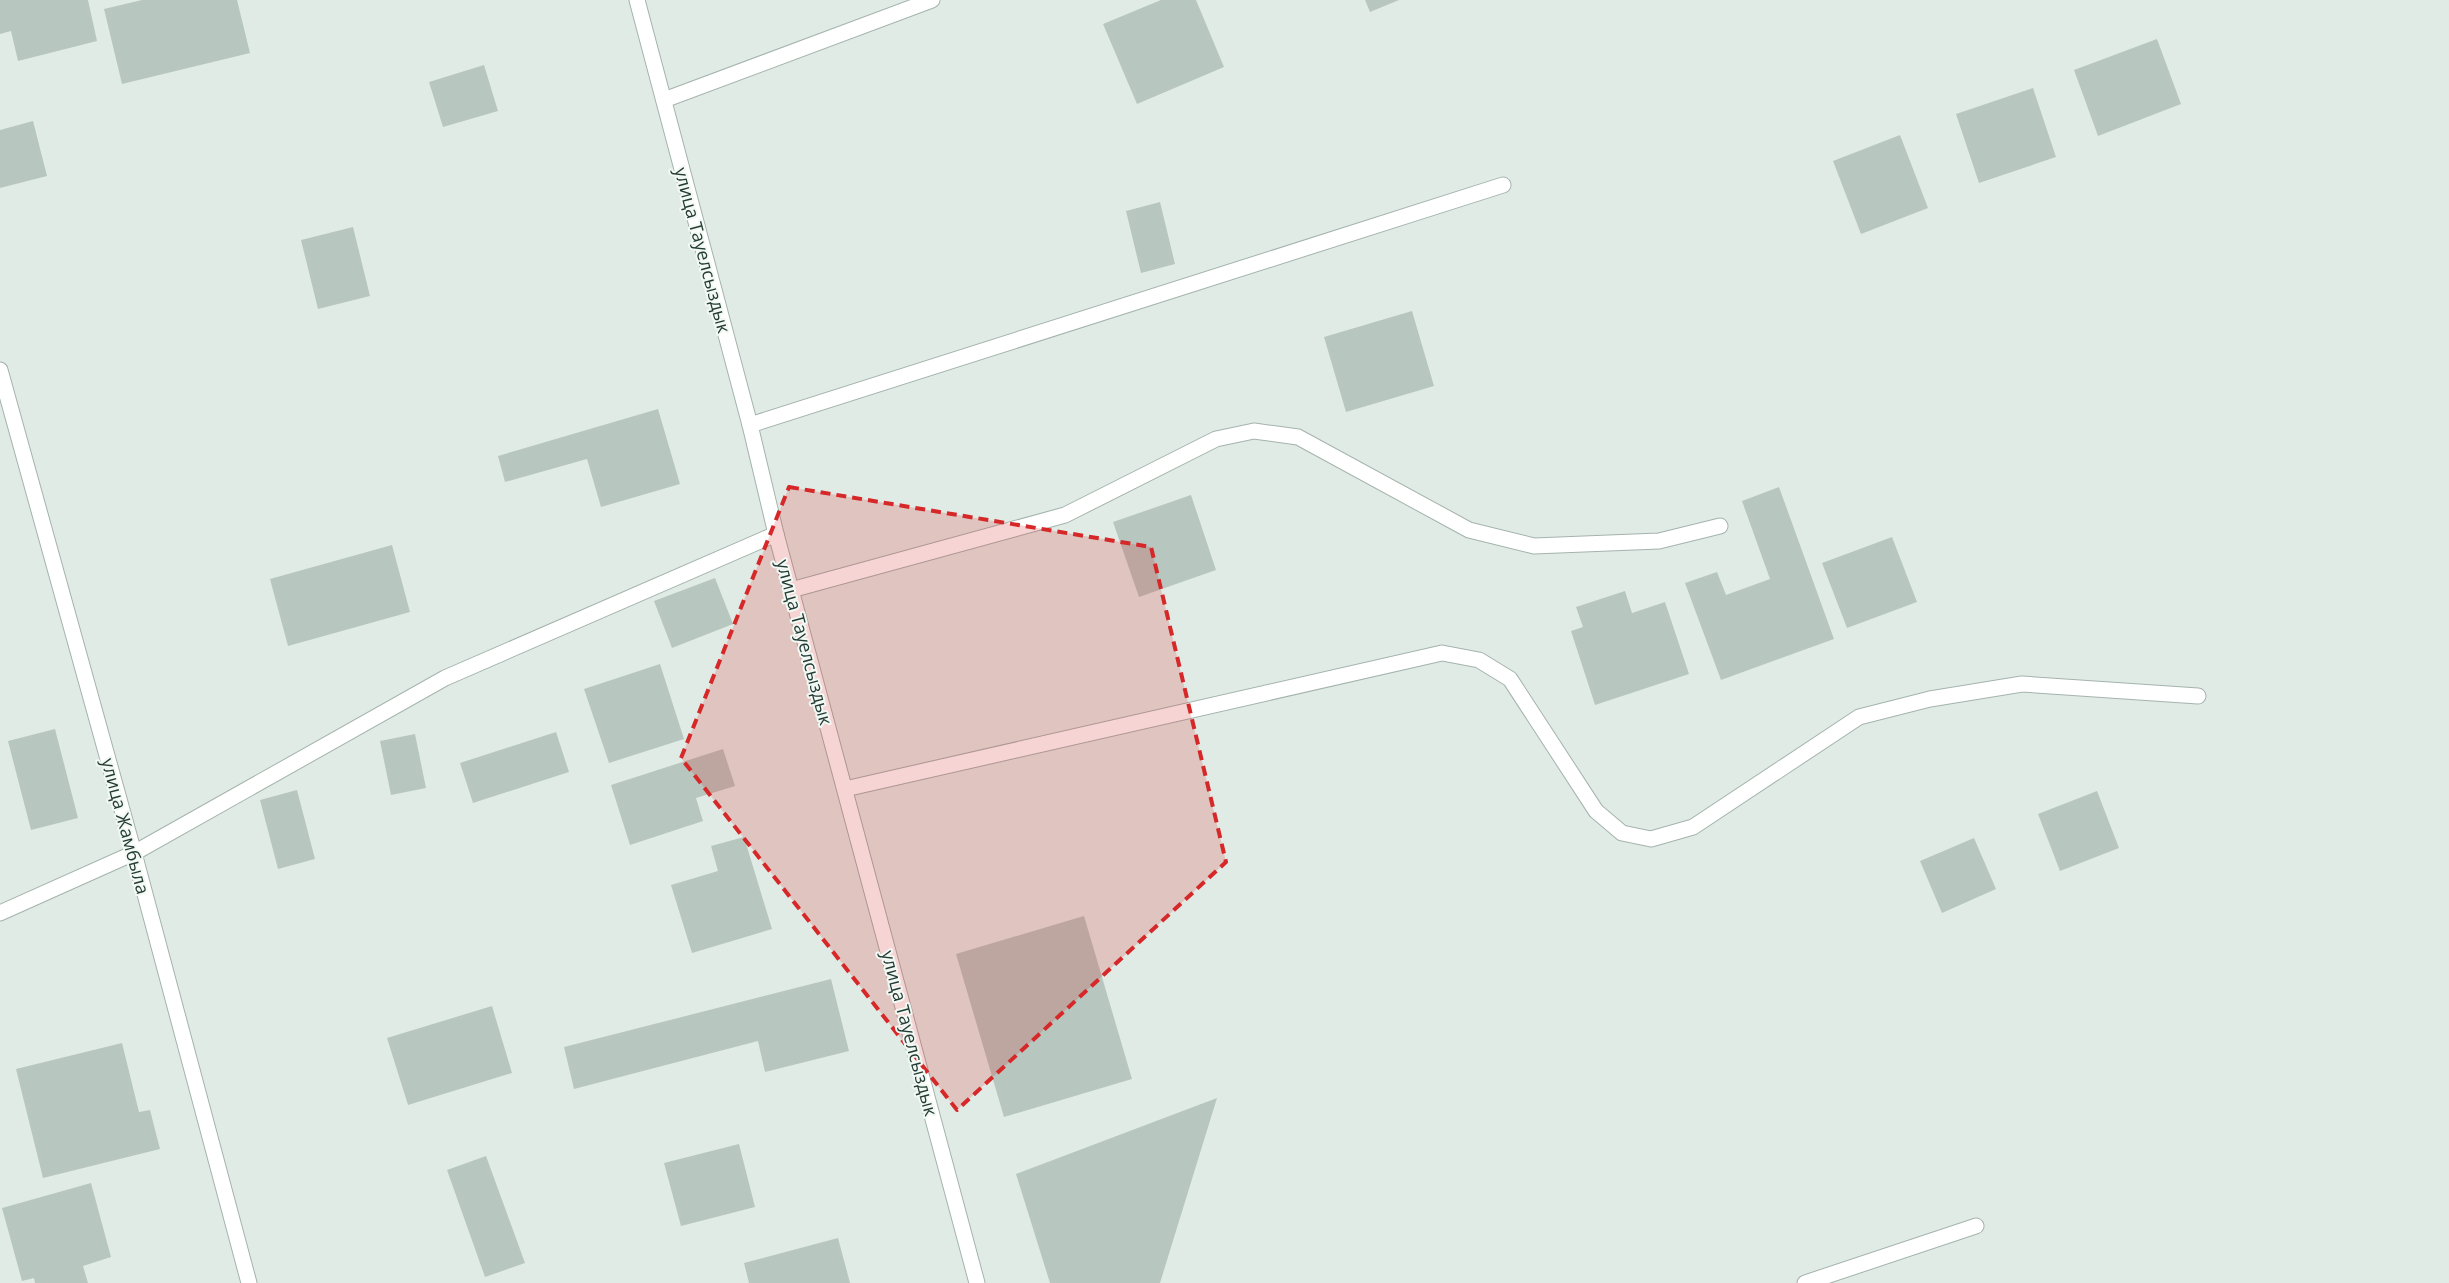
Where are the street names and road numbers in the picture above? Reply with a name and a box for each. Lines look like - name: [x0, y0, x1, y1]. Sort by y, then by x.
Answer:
- street label: улица Тауелсыздык: [669, 164, 737, 336]
- street label: улица Тауелсыздык: [771, 556, 839, 728]
- street label: улица Жамбыла: [96, 755, 156, 897]
- street label: улица Тауелсыздык: [876, 947, 944, 1119]

